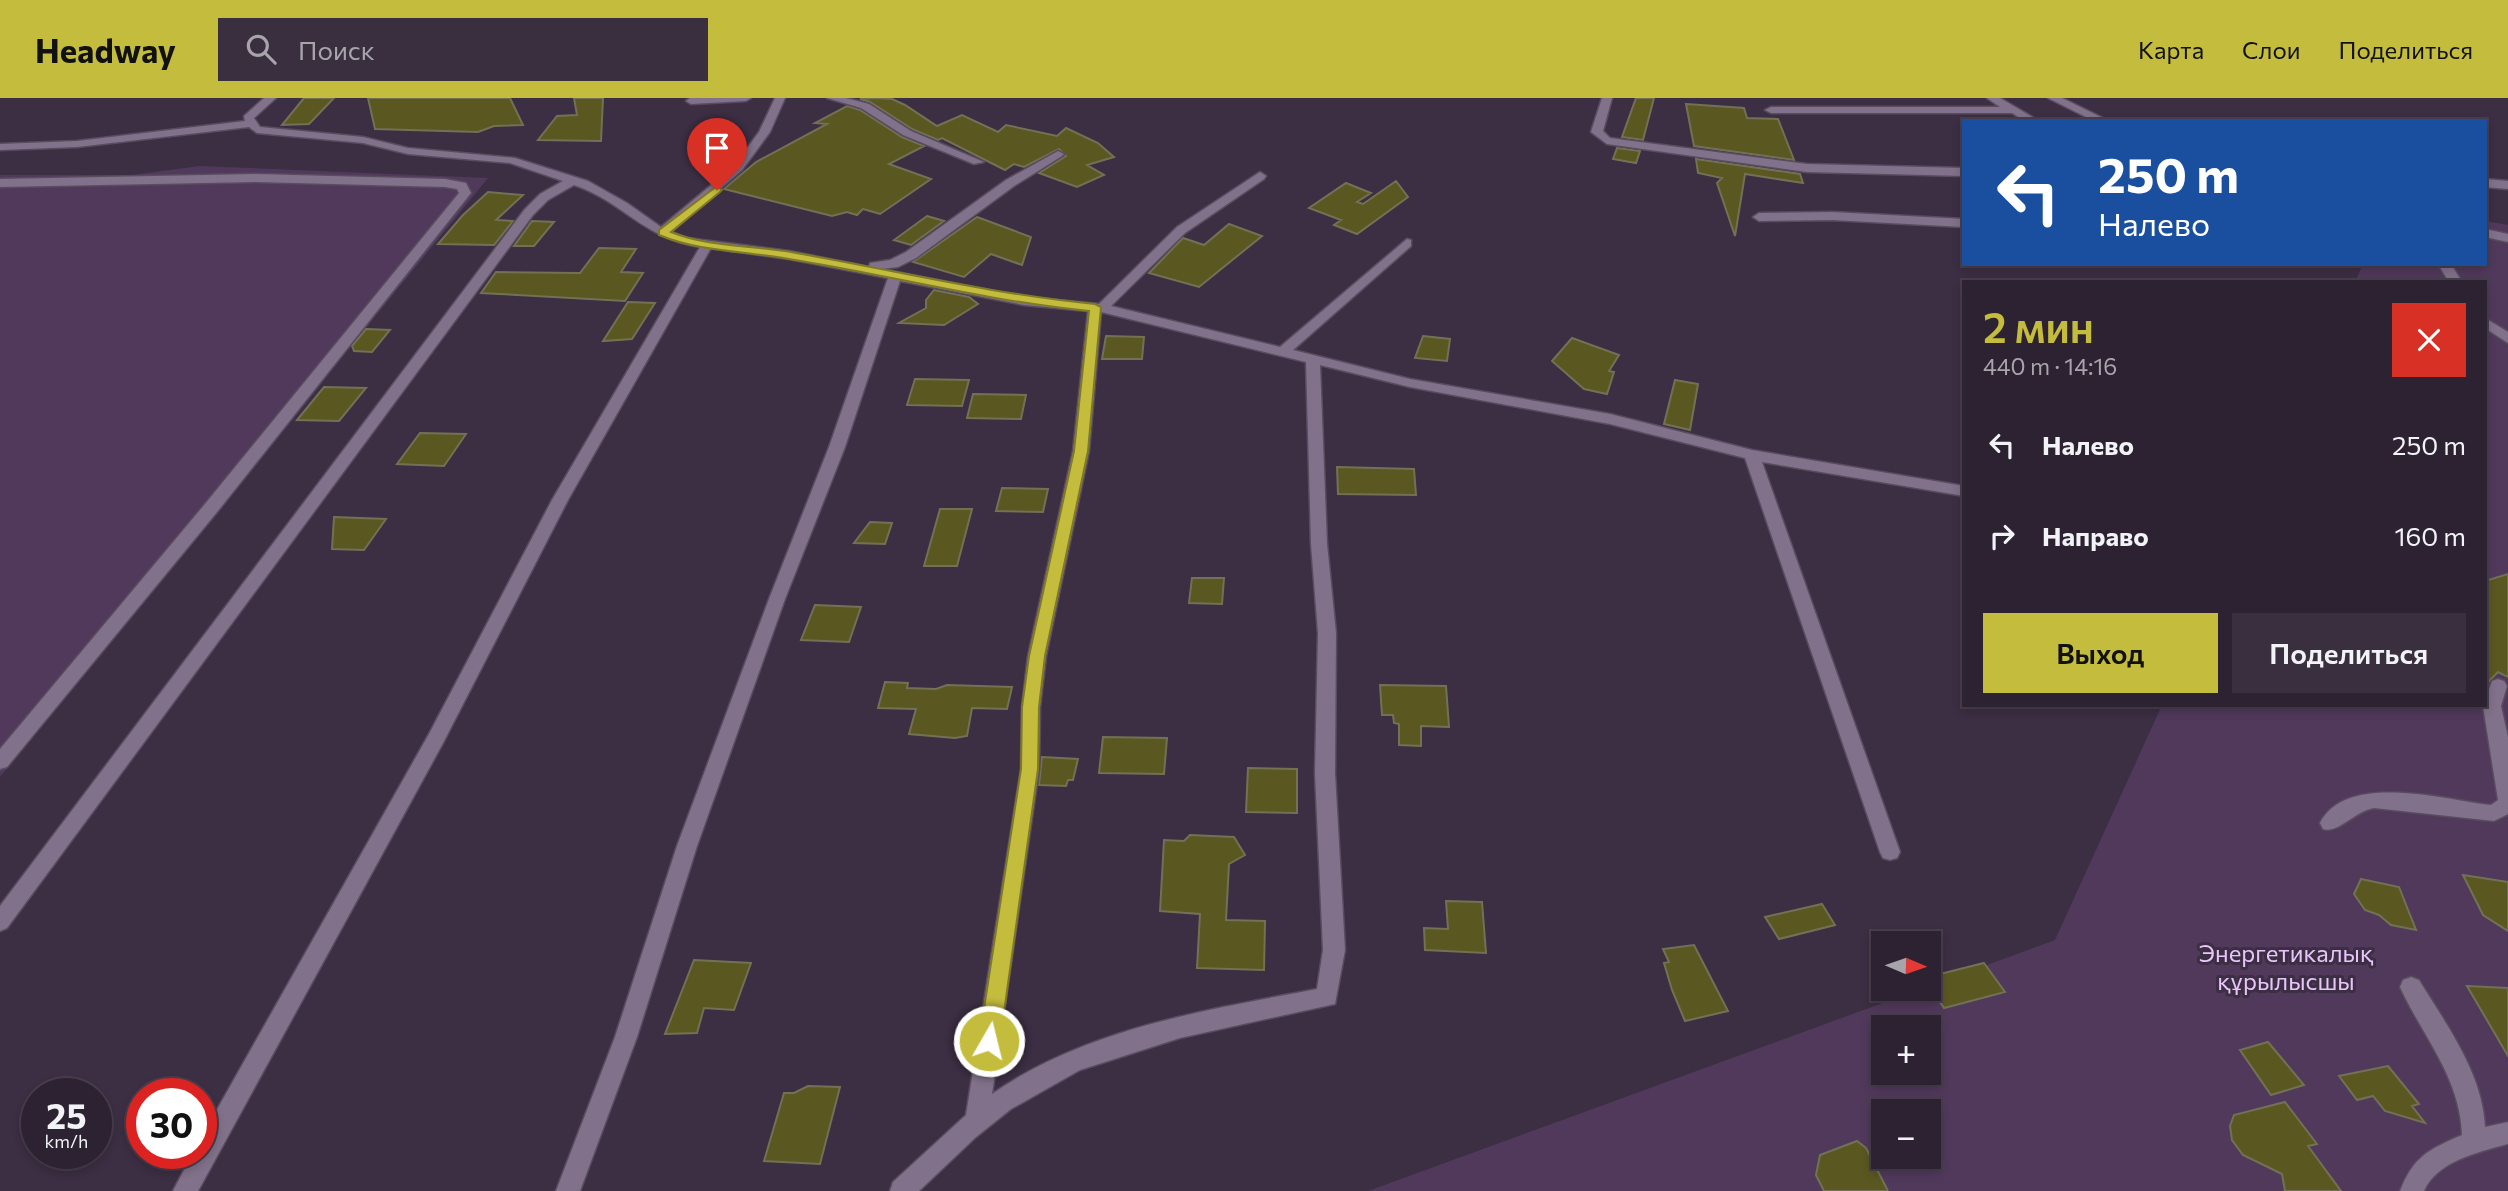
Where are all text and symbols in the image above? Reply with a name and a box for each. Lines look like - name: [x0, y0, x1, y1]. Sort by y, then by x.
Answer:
- search box: [218, 18, 708, 81]
- text: Headway: [35, 29, 176, 70]
- icon: search: [242, 30, 280, 68]
- text: Поиск: [298, 34, 375, 65]
- text: Карта: [2138, 35, 2204, 64]
- text: Слои: [2242, 35, 2300, 64]
- text: Поделиться: [2338, 35, 2473, 64]
- pin: [687, 118, 747, 190]
- icon: arrive: [698, 129, 736, 167]
- text: 250 m: [2098, 143, 2239, 203]
- icon: left: [1983, 147, 2074, 238]
- text: Налево: [2098, 203, 2210, 243]
- text: 2 мин: [1983, 300, 2094, 352]
- button: close: [2392, 303, 2466, 377]
- text: 440 m · 14:16: [1983, 352, 2117, 380]
- icon: left: [1983, 426, 2021, 464]
- text: Налево: [2042, 429, 2134, 460]
- text: 250 m: [2392, 429, 2466, 460]
- icon: right: [1983, 517, 2021, 555]
- text: Направо: [2042, 520, 2149, 551]
- text: 160 m: [2394, 520, 2466, 551]
- button: Выход: [1983, 613, 2218, 693]
- button: Поделиться: [2232, 613, 2466, 693]
- north arrow: [1871, 931, 1941, 1001]
- map controls: [1871, 931, 1941, 1169]
- park label: Энергетикалық құрылысшы: [2199, 938, 2374, 995]
- position arrow: [952, 1004, 1026, 1078]
- button: +: [1871, 1015, 1941, 1085]
- speed limit sign: 30: [126, 1078, 217, 1169]
- text: 25: [46, 1093, 87, 1136]
- button: −: [1871, 1099, 1941, 1169]
- text: km/h: [45, 1130, 88, 1152]

